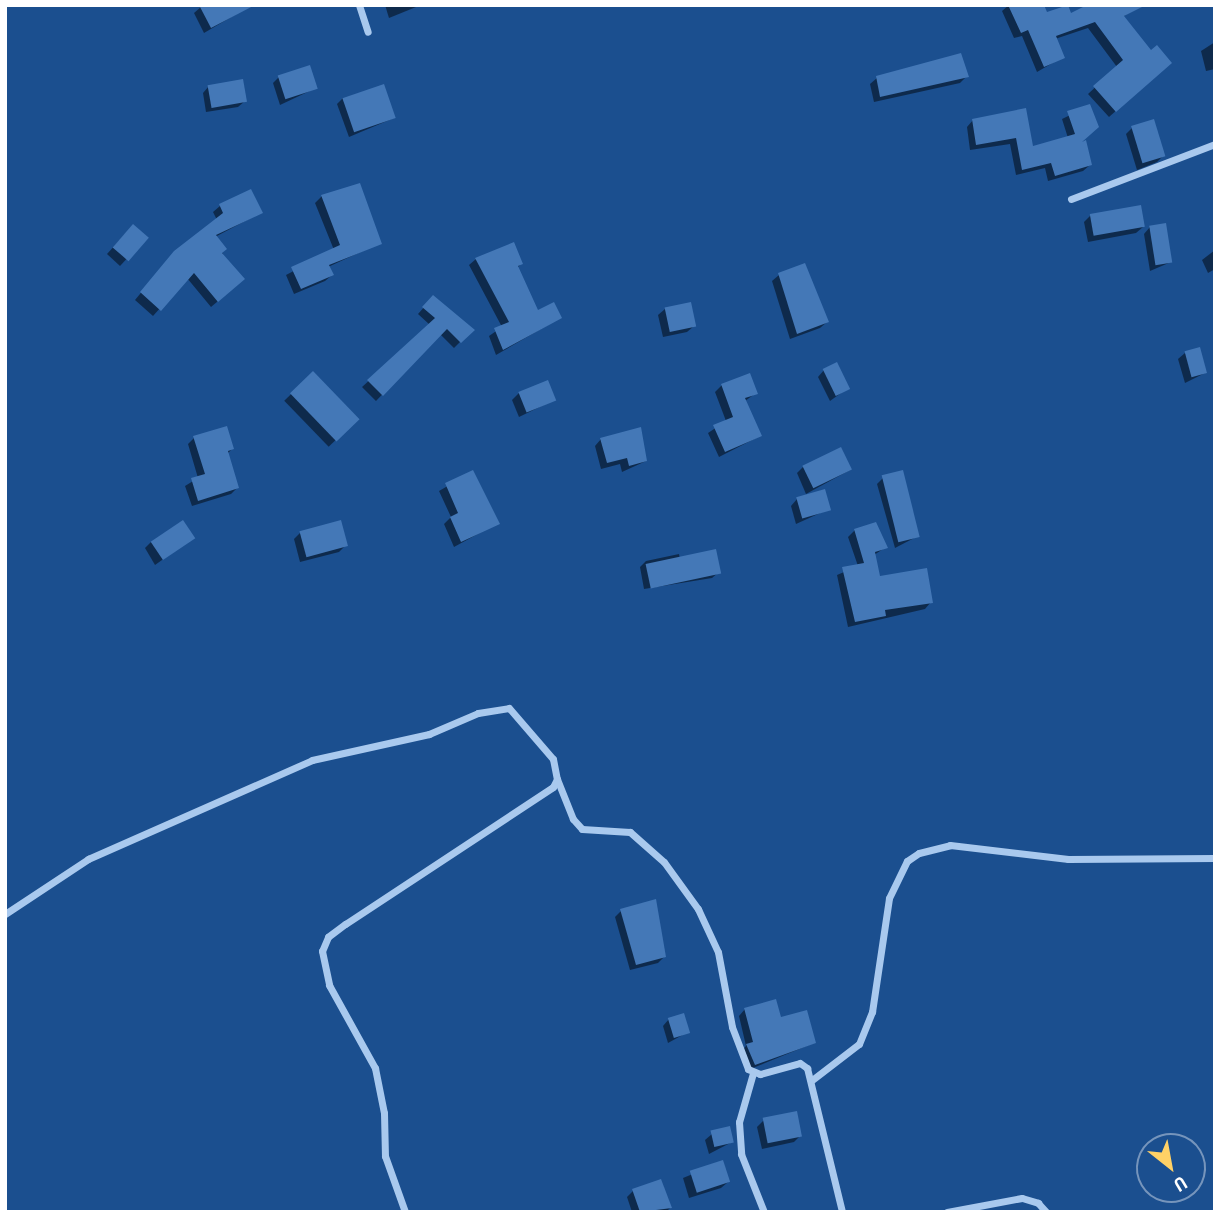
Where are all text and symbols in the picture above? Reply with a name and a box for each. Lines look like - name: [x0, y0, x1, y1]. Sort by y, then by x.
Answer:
- north arrow: [1136, 1133, 1206, 1203]
- text: U: [1169, 1170, 1192, 1198]

